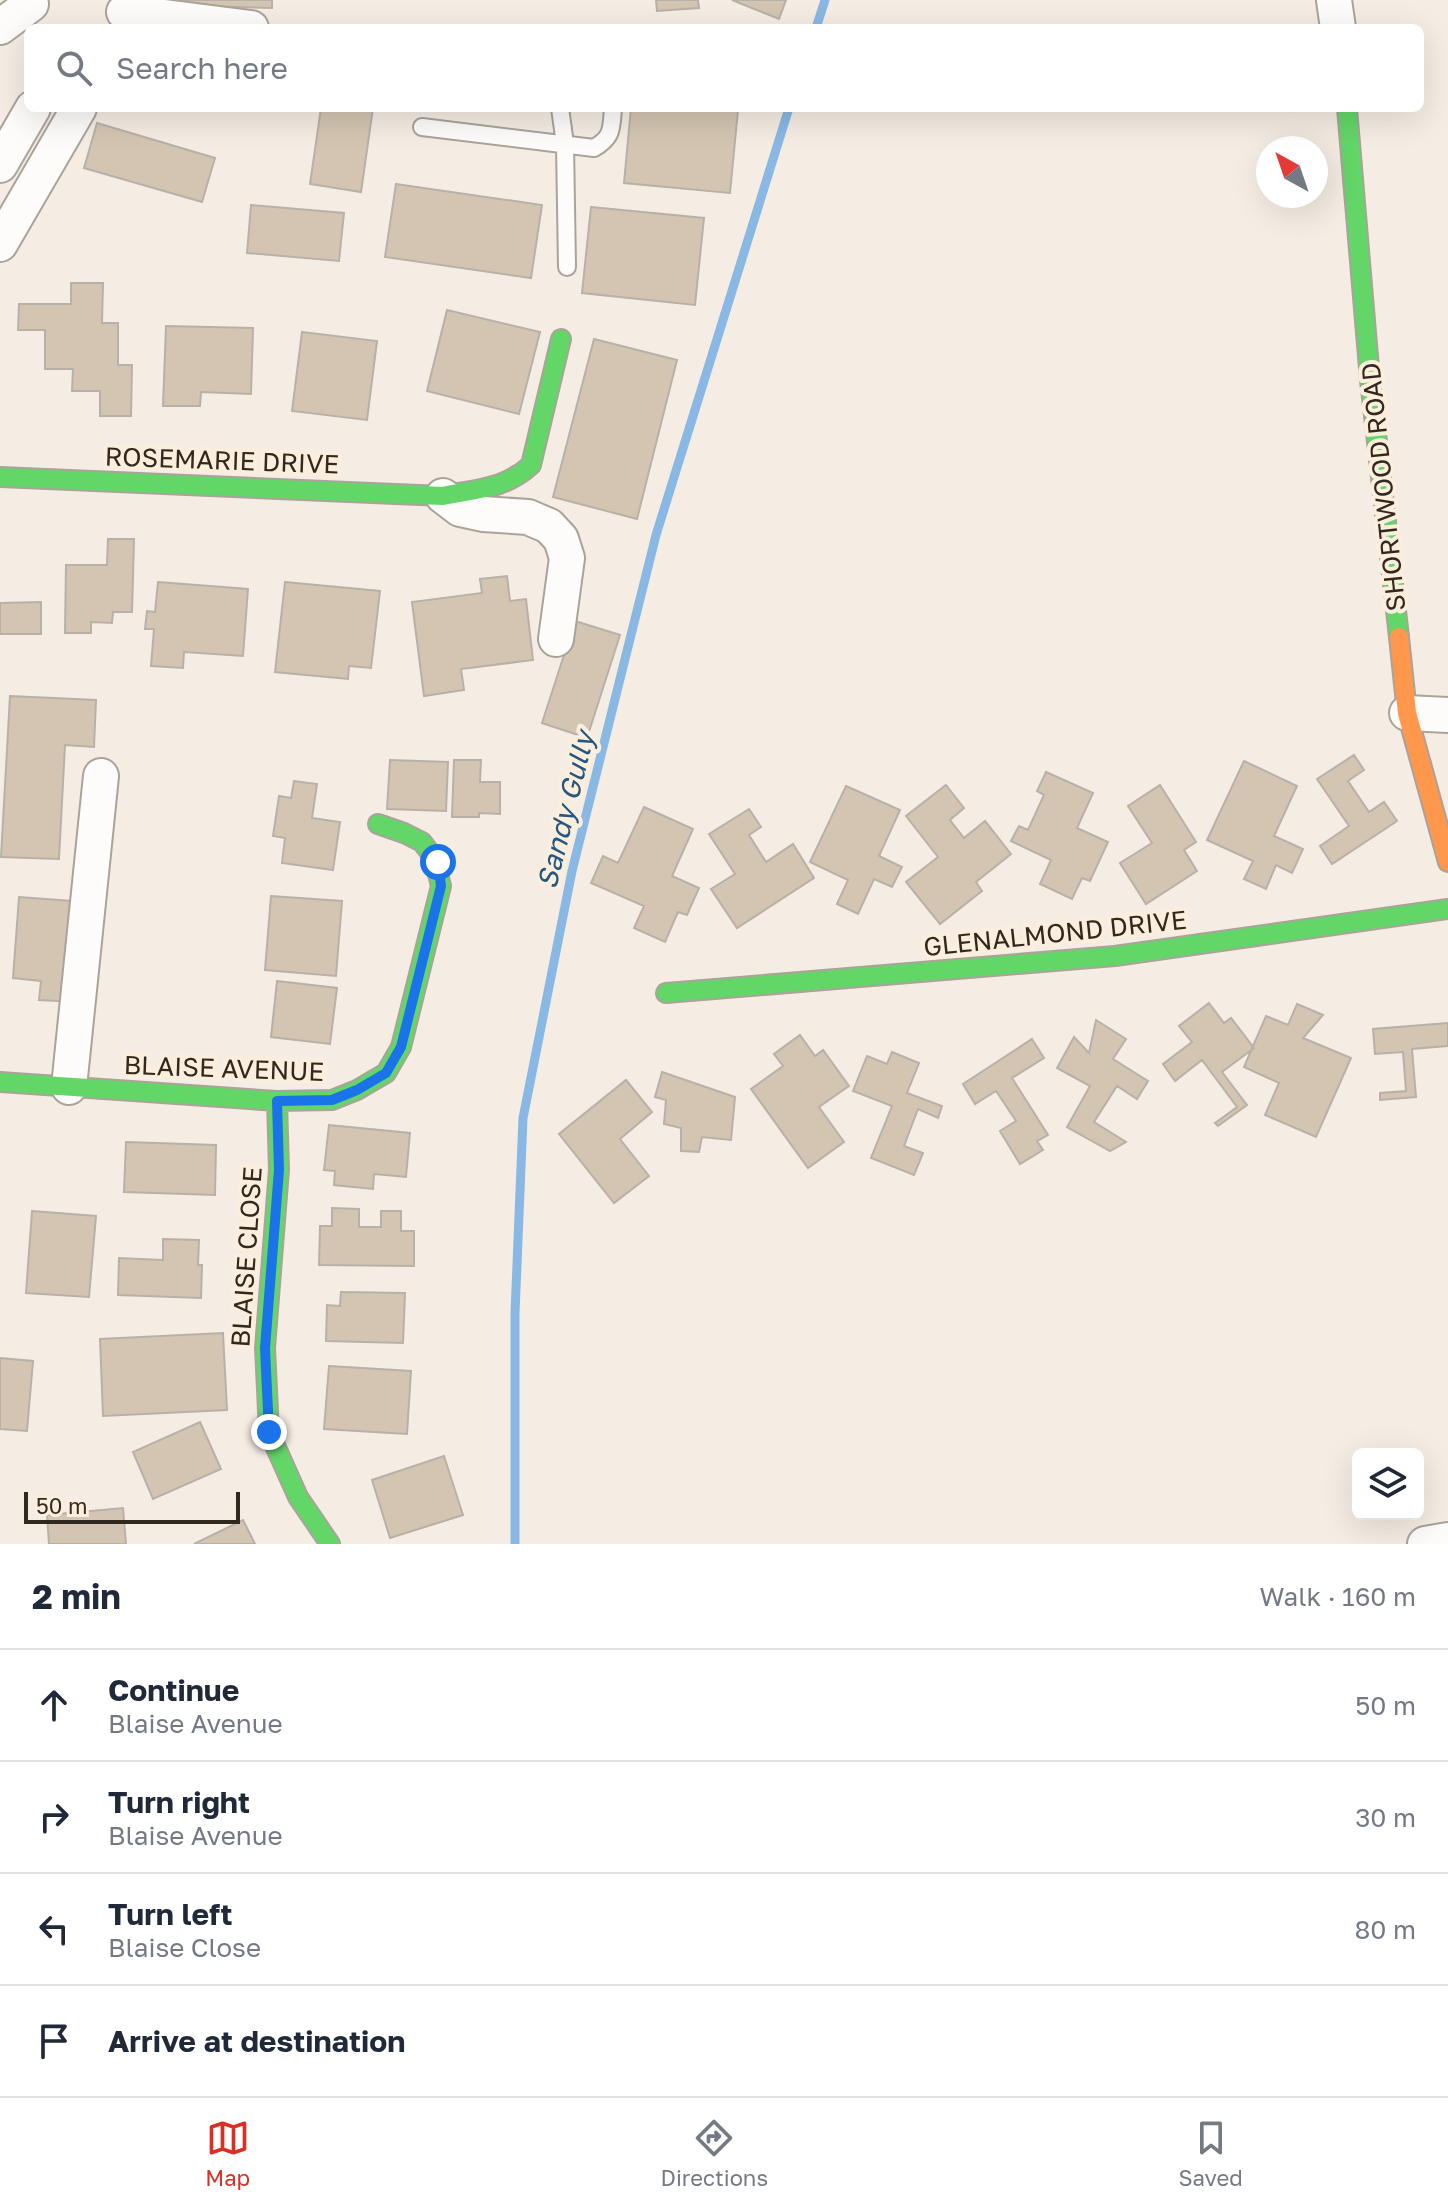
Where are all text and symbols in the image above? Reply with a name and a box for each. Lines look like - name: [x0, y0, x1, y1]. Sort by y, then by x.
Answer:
- search box: [24, 24, 1424, 112]
- icon: search: [52, 46, 96, 90]
- text: Search here: [116, 50, 288, 86]
- north arrow: [1256, 136, 1328, 208]
- street label: SHORTWOOD ROAD: [1355, 361, 1411, 613]
- street label: ROSEMARIE DRIVE: [104, 440, 340, 480]
- water label: Sandy Gully: [530, 725, 601, 892]
- route start: [420, 844, 456, 880]
- street label: GLENALMOND DRIVE: [922, 904, 1188, 962]
- street label: BLAISE AVENUE: [123, 1049, 325, 1087]
- street label: BLAISE CLOSE: [224, 1166, 268, 1348]
- route end: [251, 1414, 287, 1450]
- map controls: [1352, 1448, 1424, 1520]
- button: layers: [1352, 1448, 1424, 1520]
- scale bar: [24, 1488, 240, 1524]
- text: 50 m: [36, 1492, 87, 1519]
- text: 2 min: [32, 1576, 121, 1616]
- text: Walk · 160 m: [1260, 1581, 1416, 1612]
- text: Continue: [108, 1672, 239, 1708]
- icon: ahead: [32, 1683, 76, 1727]
- text: 50 m: [1355, 1690, 1416, 1721]
- text: Blaise Avenue: [108, 1708, 283, 1739]
- text: Turn right: [108, 1784, 250, 1820]
- icon: right: [32, 1795, 76, 1839]
- text: 30 m: [1355, 1802, 1416, 1833]
- text: Blaise Avenue: [108, 1820, 283, 1851]
- text: Turn left: [108, 1896, 233, 1932]
- icon: left: [32, 1907, 76, 1951]
- text: 80 m: [1355, 1914, 1416, 1945]
- text: Blaise Close: [108, 1932, 261, 1963]
- icon: arrive: [32, 2019, 76, 2063]
- text: Arrive at destination: [108, 2023, 405, 2059]
- tab: Map: [205, 2116, 250, 2191]
- tab: Directions: [661, 2116, 768, 2191]
- tab: Saved: [1179, 2116, 1243, 2191]

